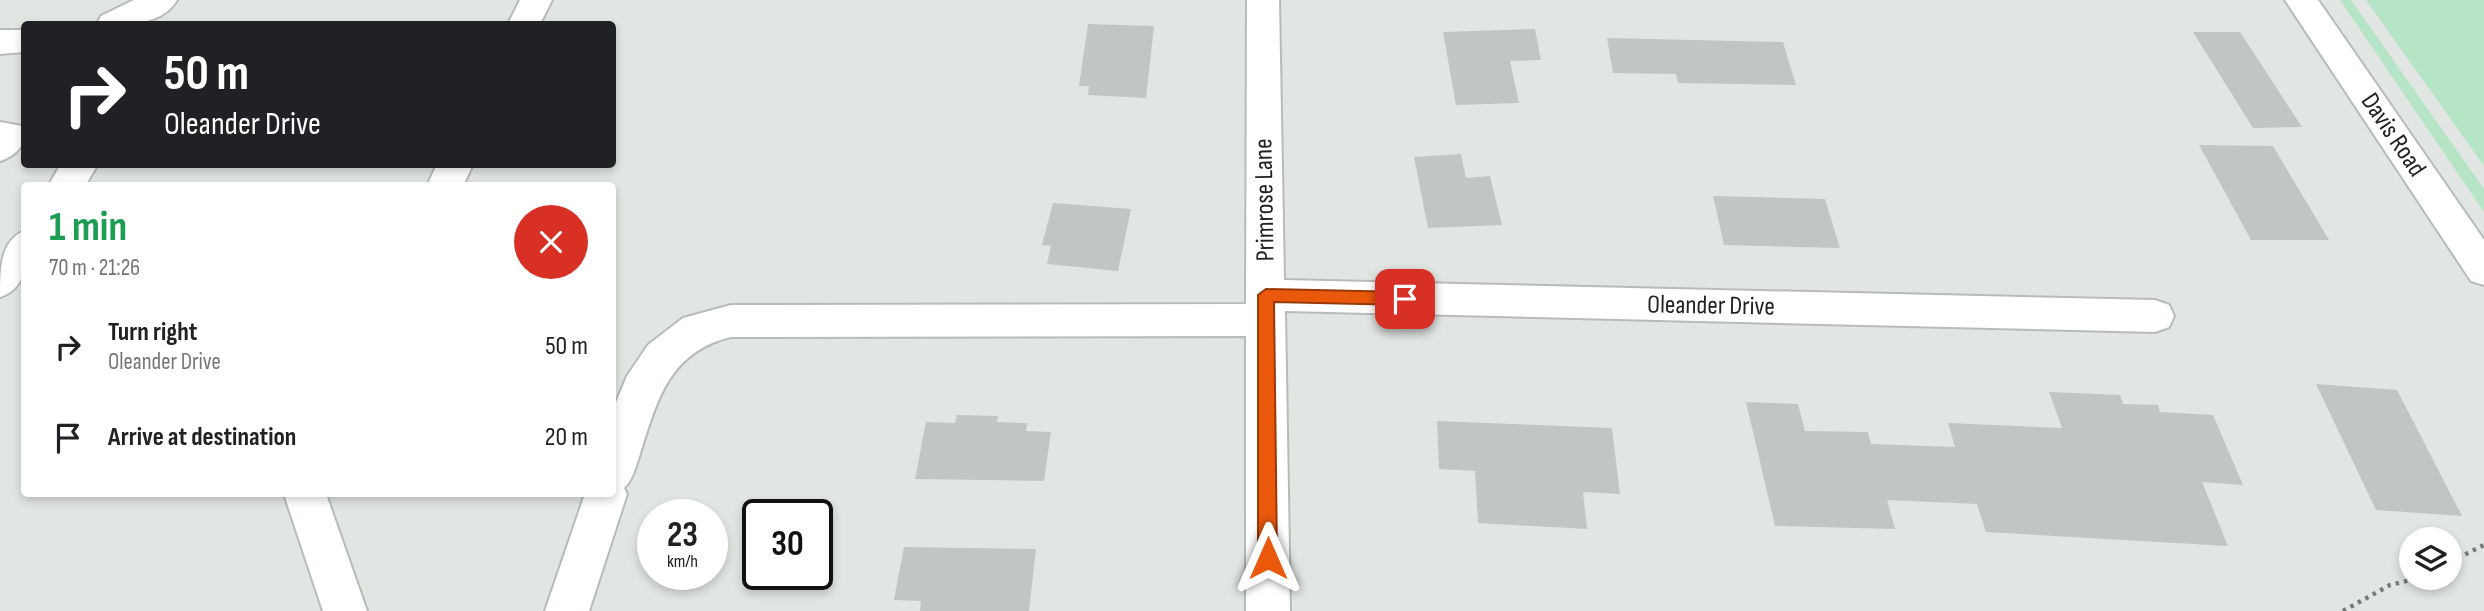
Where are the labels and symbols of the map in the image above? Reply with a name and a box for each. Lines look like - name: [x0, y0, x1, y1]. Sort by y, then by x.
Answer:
- street label: Davis Road: [2354, 87, 2432, 183]
- street label: Primrose Lane: [1248, 138, 1282, 262]
- pin: [1375, 269, 1435, 329]
- street label: Oleander Drive: [1647, 289, 1775, 323]
- speed limit sign: 30: [742, 499, 833, 590]
- position arrow: [1231, 521, 1305, 595]

